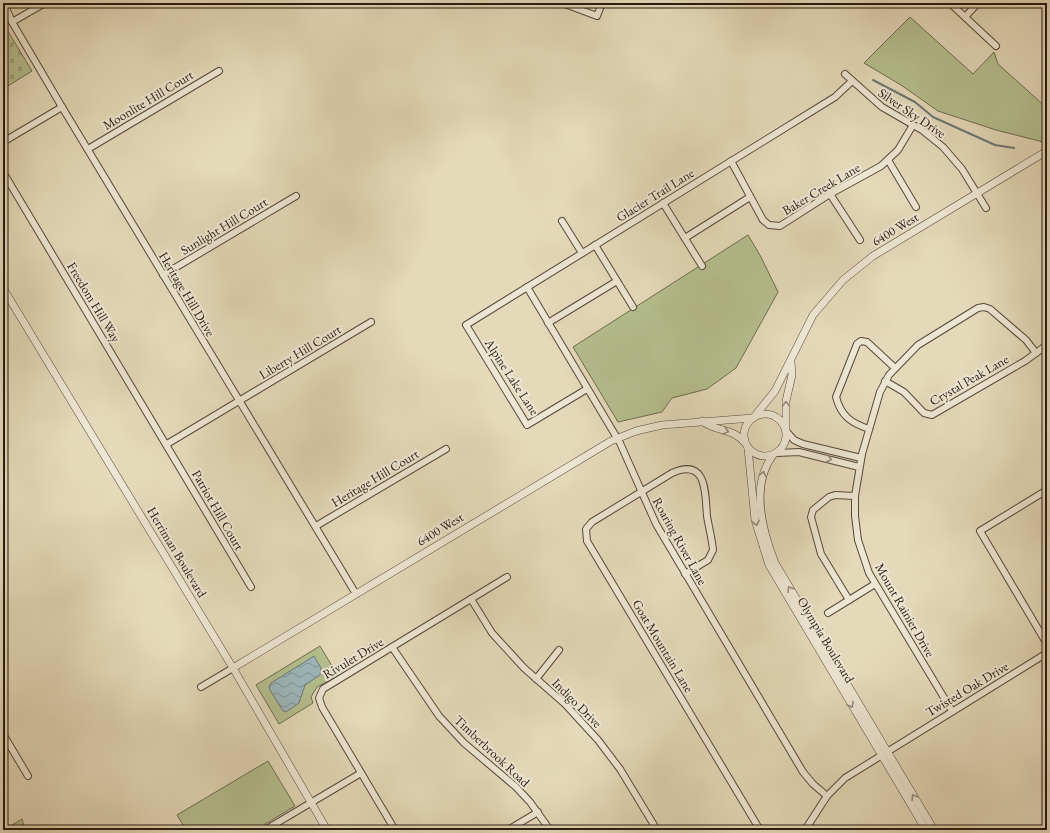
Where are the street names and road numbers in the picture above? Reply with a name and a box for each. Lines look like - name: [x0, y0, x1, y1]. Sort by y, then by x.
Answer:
- street label: Moonlite Hill Court: [100, 66, 196, 134]
- street label: Silver Sky Drive: [875, 84, 949, 142]
- street label: Baker Creek Lane: [779, 159, 863, 219]
- street label: Glacier Trail Lane: [613, 164, 697, 226]
- street label: Sunlight Hill Court: [177, 193, 271, 259]
- street label: 6400 West: [869, 208, 921, 250]
- street label: Heritage Hill Drive: [155, 248, 219, 340]
- street label: Freedom Hill Way: [63, 259, 125, 345]
- street label: Liberty Hill Court: [256, 321, 344, 383]
- street label: Alpine Lake Lane: [480, 335, 543, 418]
- street label: Crystal Peak Lane: [926, 350, 1012, 410]
- street label: Heritage Hill Court: [328, 445, 422, 511]
- street label: Patriot Hill Court: [188, 467, 248, 553]
- street label: Roaring River Lane: [649, 494, 711, 588]
- street label: Herriman Boulevard: [143, 503, 211, 601]
- street label: 6400 West: [414, 508, 466, 550]
- street label: Mount Rainier Drive: [871, 560, 939, 660]
- street label: Olympia Boulevard: [794, 594, 859, 686]
- street label: Goat Mountain Lane: [628, 596, 698, 696]
- street label: Rivulet Drive: [320, 633, 386, 683]
- street label: Twisted Oak Drive: [923, 658, 1011, 720]
- street label: Indigo Drive: [549, 675, 605, 731]
- street label: Timberbrook Road: [450, 711, 534, 791]

